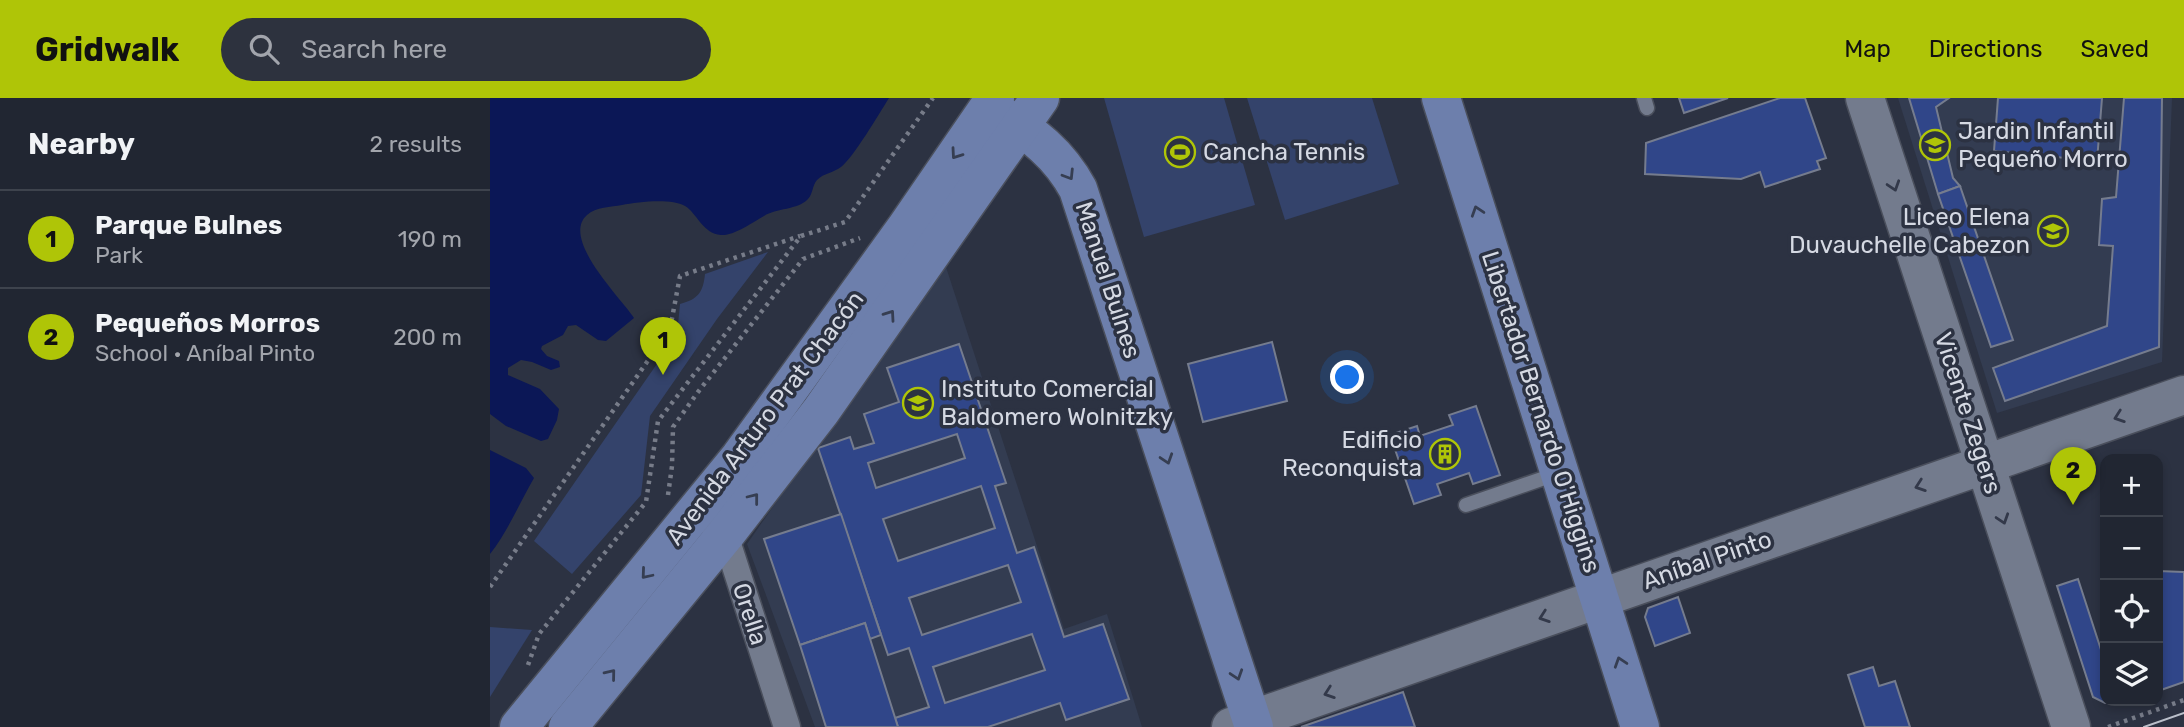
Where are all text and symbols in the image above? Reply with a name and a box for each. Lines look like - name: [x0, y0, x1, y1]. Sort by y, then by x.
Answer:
- search box: [221, 18, 711, 81]
- text: Gridwalk: [35, 30, 179, 69]
- icon: search: [245, 30, 283, 68]
- text: Search here: [301, 34, 447, 65]
- text: Map: [1844, 35, 1891, 63]
- text: Directions: [1929, 35, 2042, 63]
- text: Saved: [2080, 35, 2149, 63]
- place label: Jardin Infantil Pequeño Morro: [1958, 117, 2128, 173]
- text: Nearby: [28, 126, 135, 162]
- school or university icon: Jardin Infantil Pequeño Morro: [1918, 128, 1952, 162]
- text: 2 results: [370, 130, 462, 158]
- sports icon: Cancha Tennis: [1163, 135, 1197, 169]
- place label: Cancha Tennis: [1203, 138, 1365, 166]
- one-way arrow: [951, 147, 964, 160]
- one-way arrow: [1061, 167, 1074, 180]
- one-way arrow: [1886, 180, 1900, 192]
- street label: Manuel Bulnes: [1070, 198, 1146, 362]
- place label: Liceo Elena Duvauchelle Cabezon: [1789, 203, 2030, 259]
- one-way arrow: [1471, 206, 1486, 218]
- text: Parque Bulnes: [95, 210, 282, 241]
- school or university icon: Liceo Elena Duvauchelle Cabezon: [2036, 214, 2070, 248]
- text: 1: [45, 225, 57, 253]
- text: 190 m: [398, 225, 462, 253]
- text: Park: [95, 241, 143, 269]
- street label: Libertador Bernardo O'Higgins: [1476, 248, 1606, 576]
- street label: Avenida Arturo Prat Chacón: [660, 286, 870, 550]
- text: Pequeños Morros: [95, 308, 320, 339]
- one-way arrow: [882, 310, 894, 323]
- pin: 1: [640, 317, 686, 375]
- text: 2: [44, 323, 58, 351]
- text: 200 m: [393, 323, 462, 351]
- street label: Vicente Zegers: [1929, 329, 2007, 497]
- text: School · Aníbal Pinto: [95, 339, 315, 367]
- your location: [1330, 360, 1364, 394]
- place label: Instituto Comercial Baldomero Wolnitzky: [941, 375, 1173, 431]
- school or university icon: Instituto Comercial Baldomero Wolnitzky: [901, 386, 935, 420]
- one-way arrow: [2114, 409, 2126, 423]
- place label: Edificio Reconquista: [1282, 426, 1422, 482]
- building icon: Edificio Reconquista: [1428, 437, 1462, 471]
- pin: 2: [2050, 447, 2096, 505]
- one-way arrow: [1159, 452, 1173, 464]
- map controls: [2100, 454, 2163, 706]
- button: +: [2100, 454, 2163, 517]
- one-way arrow: [1915, 478, 1927, 492]
- one-way arrow: [746, 493, 759, 505]
- one-way arrow: [1995, 512, 2009, 524]
- button: −: [2100, 517, 2163, 580]
- street label: Aníbal Pinto: [1639, 525, 1775, 595]
- one-way arrow: [642, 565, 654, 578]
- street label: Orella: [727, 579, 773, 649]
- button: locate: [2100, 580, 2163, 643]
- one-way arrow: [1538, 609, 1550, 623]
- button: layers: [2100, 643, 2163, 706]
- one-way arrow: [1613, 656, 1628, 668]
- one-way arrow: [1229, 669, 1244, 681]
- one-way arrow: [603, 670, 615, 683]
- one-way arrow: [1323, 685, 1336, 699]

